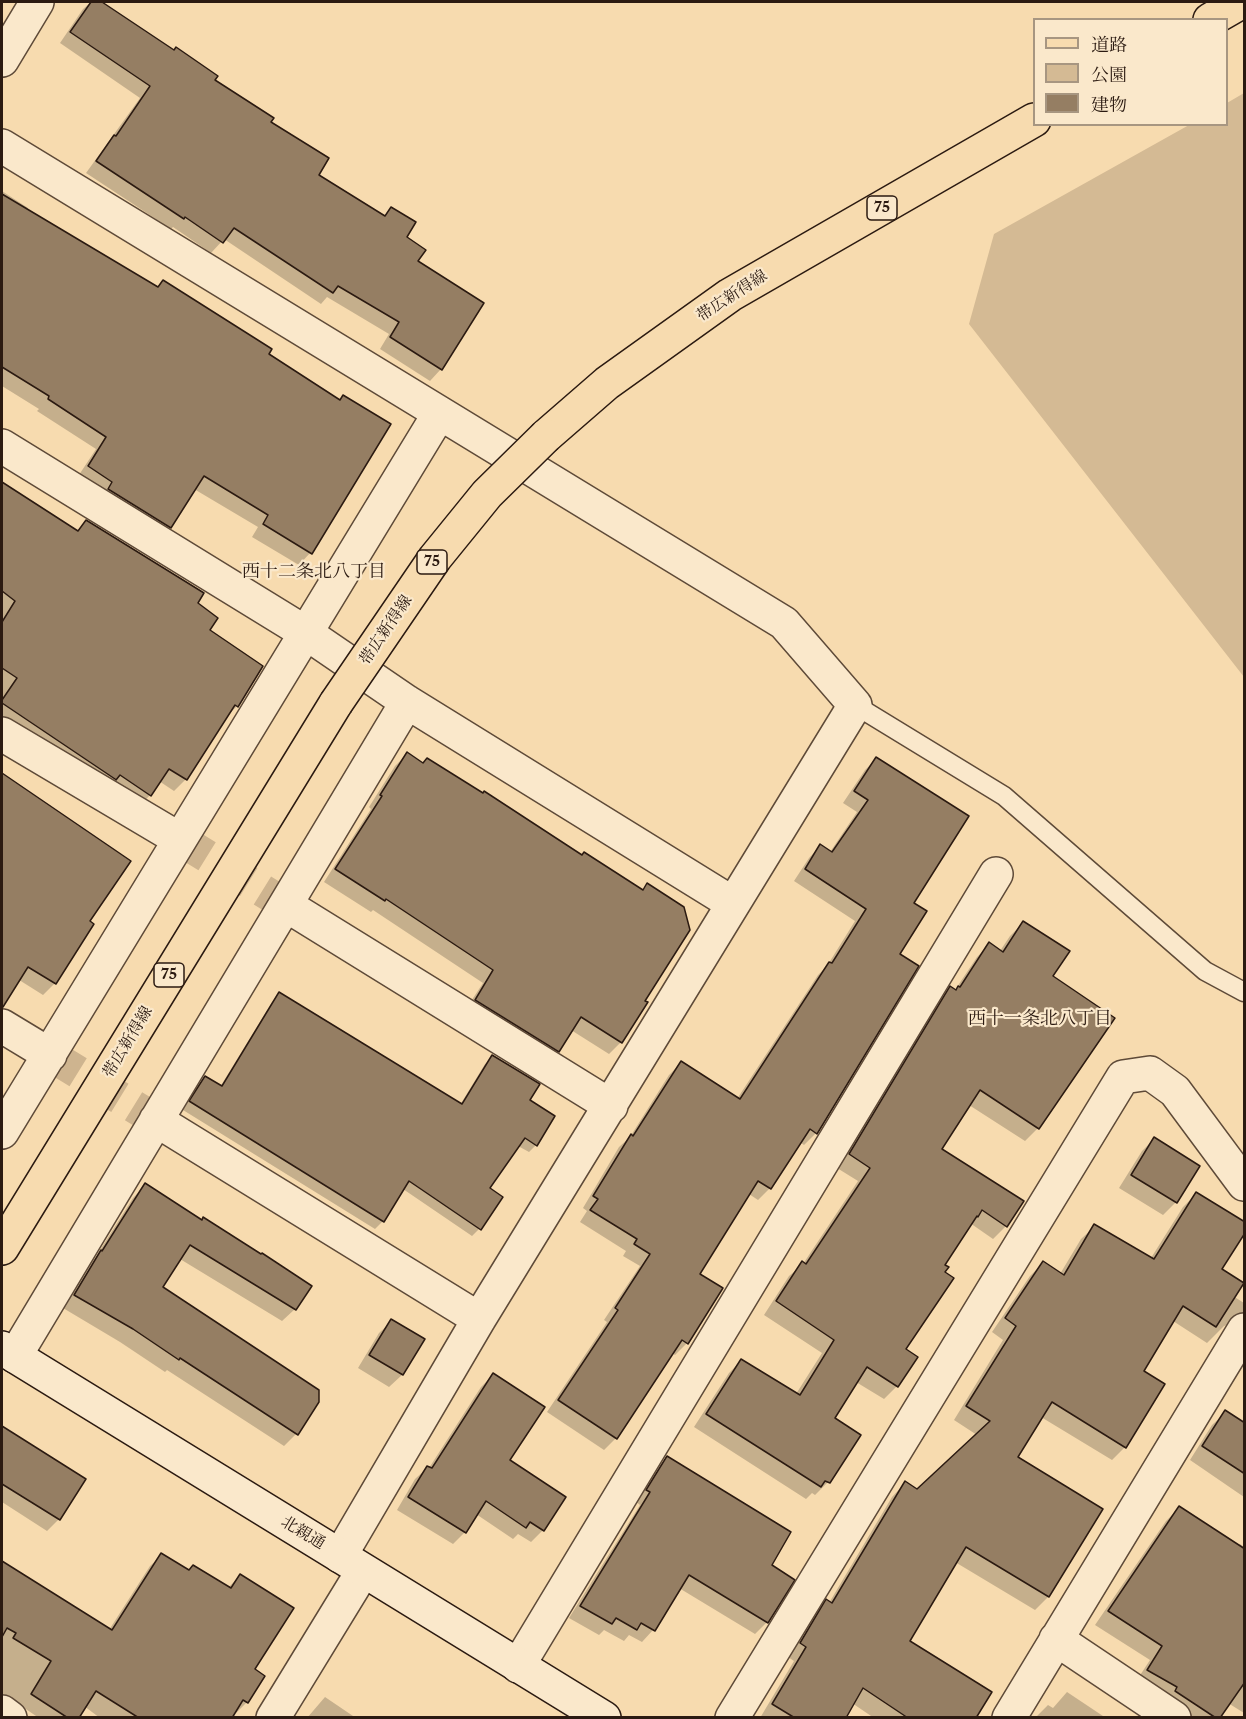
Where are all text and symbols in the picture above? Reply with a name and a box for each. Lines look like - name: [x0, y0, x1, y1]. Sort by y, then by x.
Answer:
- legend: [1033, 18, 1228, 126]
- text: 道路: [1091, 34, 1127, 56]
- text: 公園: [1091, 64, 1127, 86]
- text: 建物: [1091, 94, 1127, 116]
- road number: 75: [867, 196, 897, 220]
- street label: 帯広新得線: [693, 266, 771, 326]
- road number: 75: [417, 550, 447, 574]
- district label: 西十二条北八丁目: [242, 561, 386, 583]
- street label: 帯広新得線: [356, 591, 416, 669]
- road number: 75: [154, 963, 184, 987]
- street label: 帯広新得線: [99, 1003, 157, 1081]
- district label: 西十一条北八丁目: [968, 1008, 1112, 1030]
- street label: 北親通: [277, 1512, 329, 1554]

